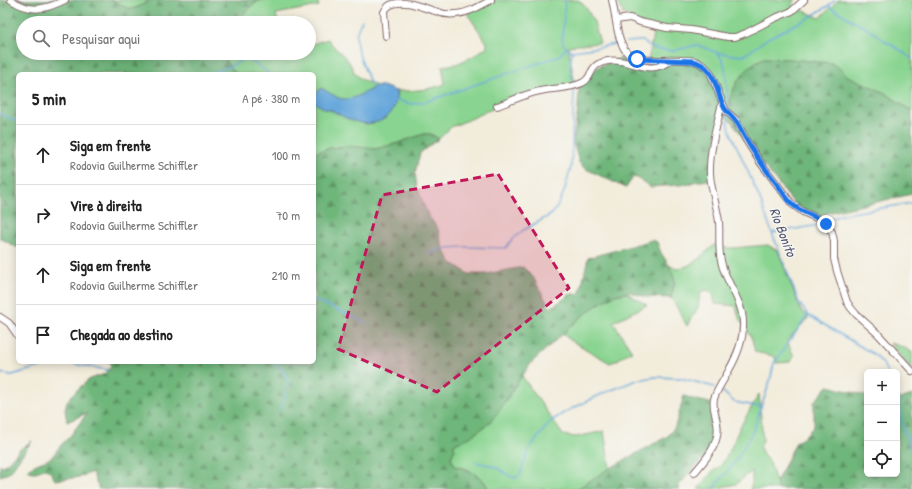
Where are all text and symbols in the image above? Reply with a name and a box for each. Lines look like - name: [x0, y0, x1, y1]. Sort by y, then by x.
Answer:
- search box: [16, 16, 316, 60]
- icon: search: [30, 27, 52, 49]
- text: Pesquisar aqui: [62, 28, 140, 49]
- route start: [628, 50, 646, 68]
- text: 5 min: [32, 87, 66, 110]
- text: A pé · 380 m: [242, 89, 300, 107]
- text: Siga em frente: [70, 135, 151, 156]
- icon: ahead: [32, 144, 54, 166]
- text: 100 m: [272, 146, 300, 164]
- text: Rodovia Guilherme Schiffler: [70, 156, 198, 174]
- text: Vire à direita: [70, 195, 142, 216]
- icon: right: [32, 204, 54, 226]
- water label: Rio Bonito: [765, 205, 802, 260]
- text: 70 m: [276, 206, 300, 224]
- route end: [817, 215, 835, 233]
- text: Rodovia Guilherme Schiffler: [70, 216, 198, 234]
- text: Siga em frente: [70, 255, 151, 276]
- icon: ahead: [32, 264, 54, 286]
- text: 210 m: [272, 266, 300, 284]
- text: Rodovia Guilherme Schiffler: [70, 276, 198, 294]
- icon: arrive: [32, 324, 54, 346]
- text: Chegada ao destino: [70, 324, 173, 345]
- map controls: [864, 369, 900, 477]
- button: +: [864, 369, 900, 405]
- button: −: [864, 405, 900, 441]
- button: locate: [864, 441, 900, 477]

